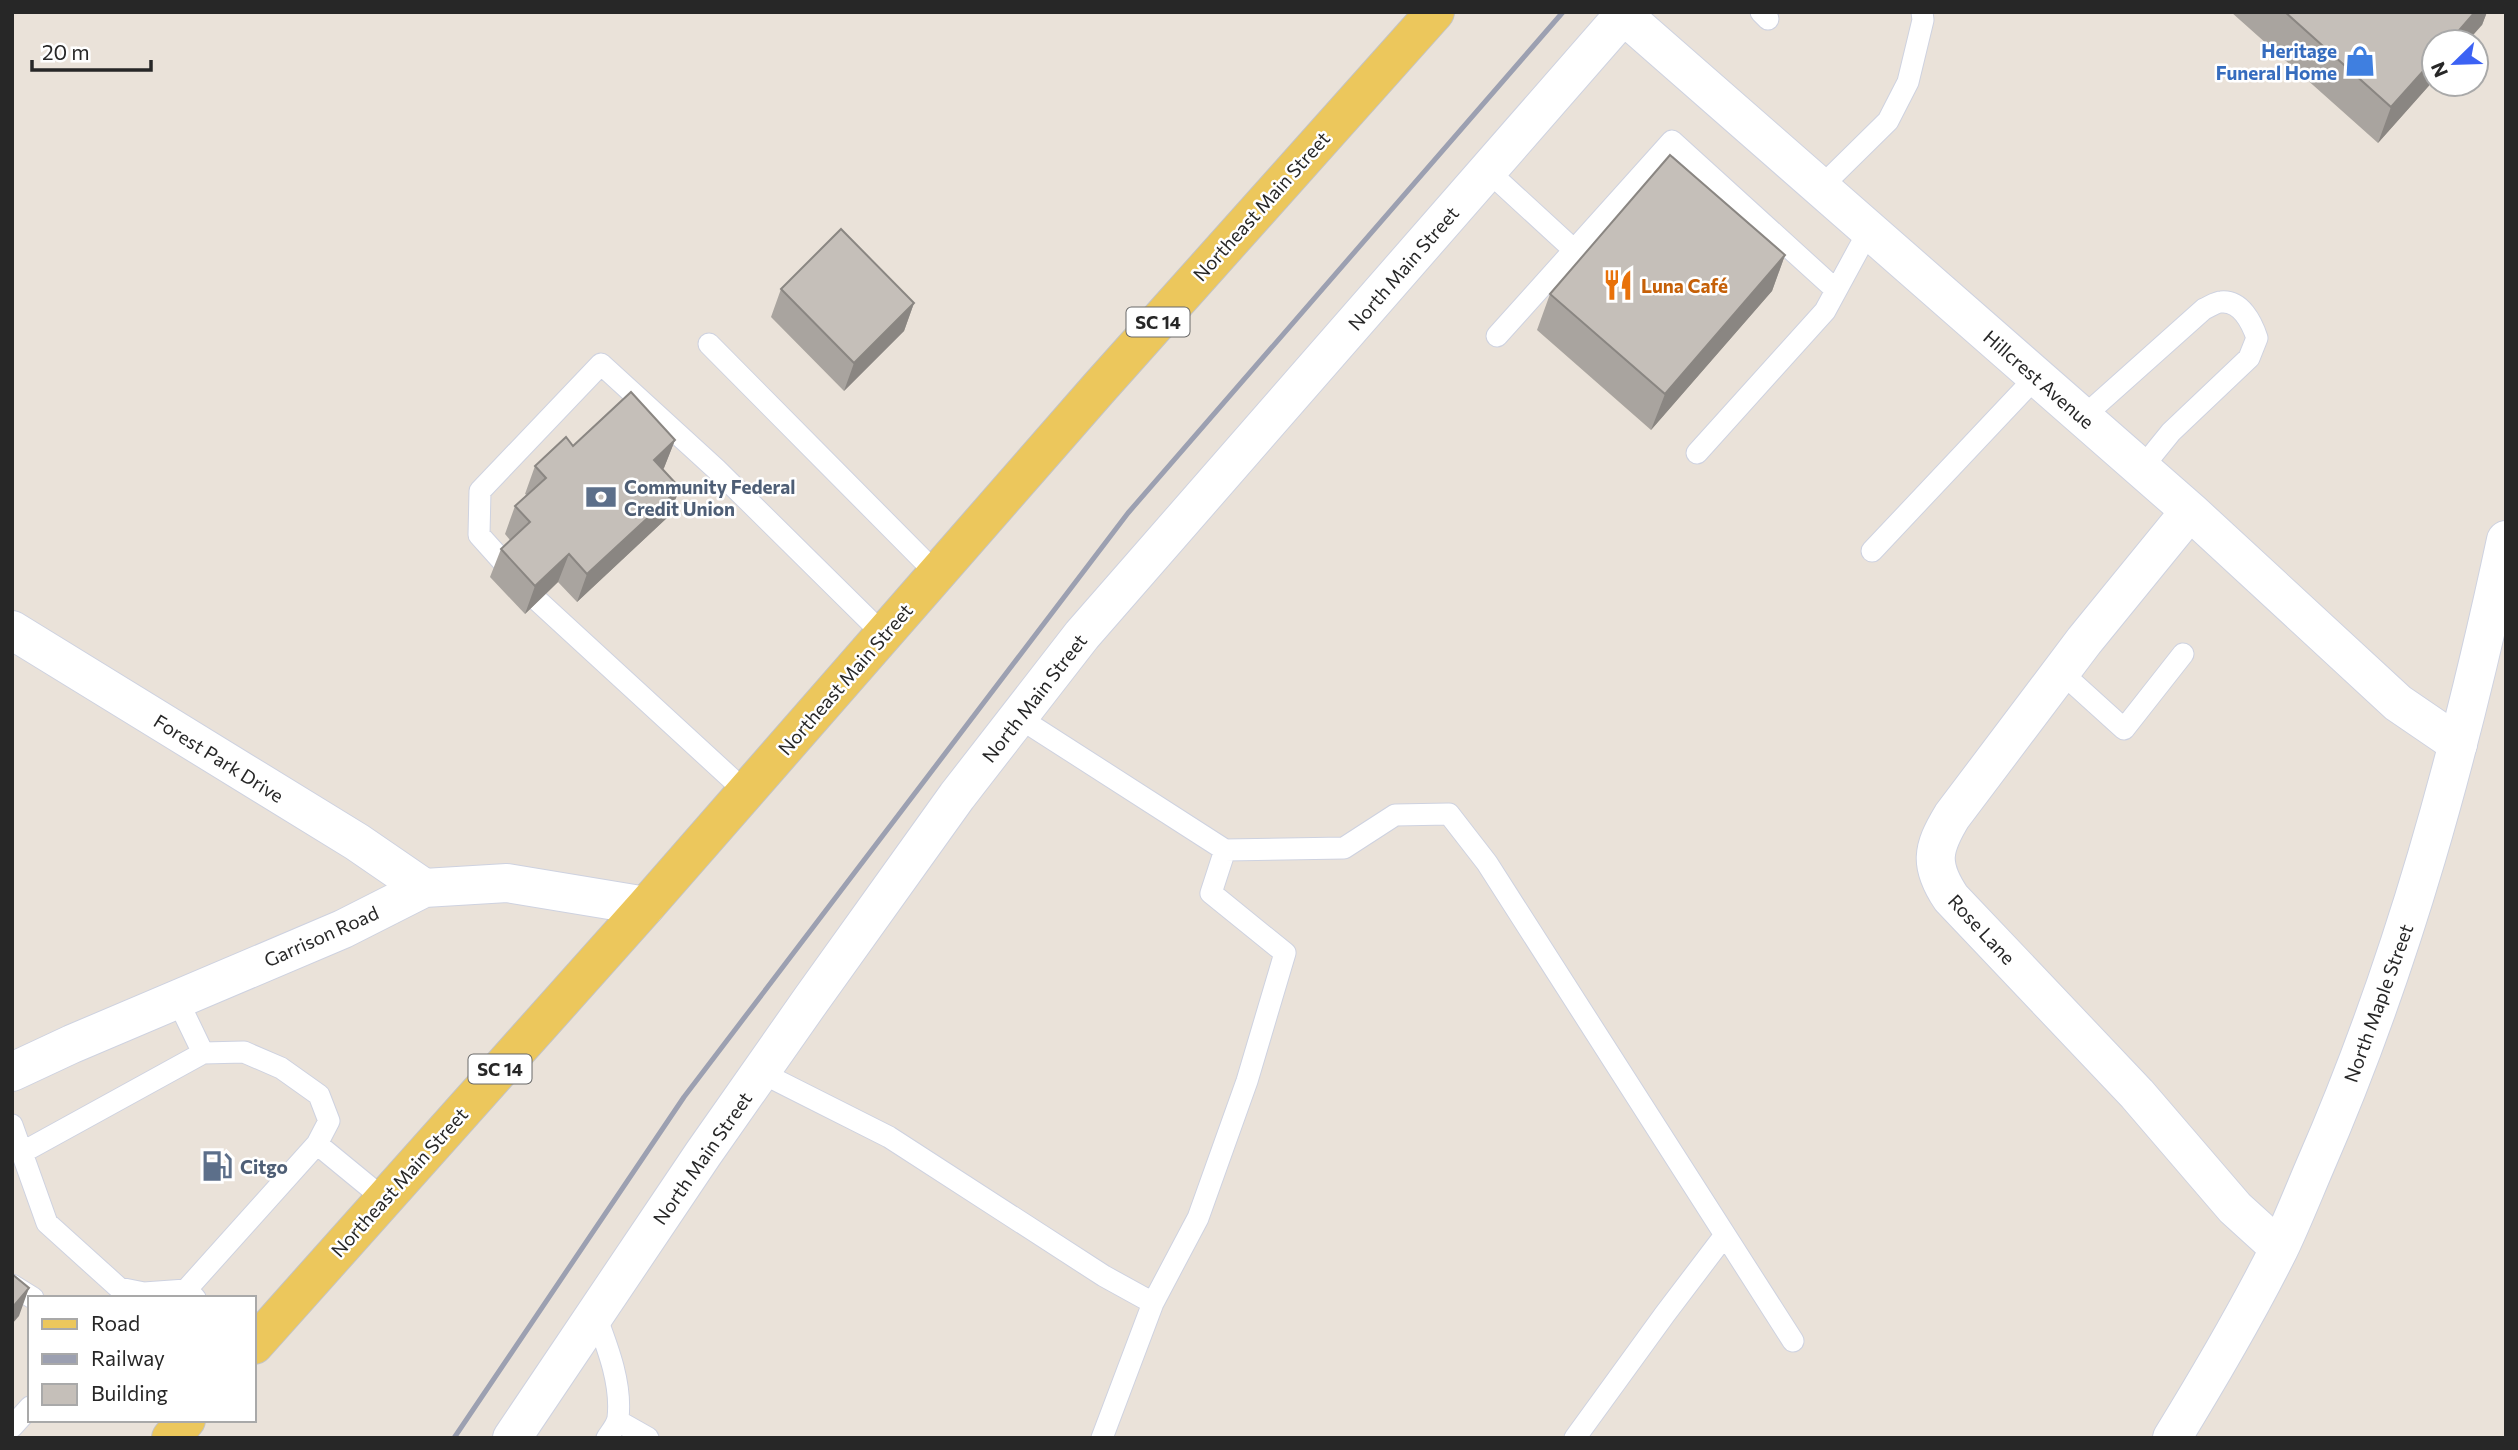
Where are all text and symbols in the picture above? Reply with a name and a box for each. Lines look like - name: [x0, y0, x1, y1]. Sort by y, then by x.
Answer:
- scale bar: [32, 28, 150, 72]
- north arrow: [2420, 28, 2490, 98]
- text: 20 m: [42, 39, 90, 64]
- place label: Heritage Funeral Home: [2216, 39, 2337, 84]
- shop icon: Heritage Funeral Home: [2343, 44, 2377, 78]
- text: N: [2426, 59, 2452, 81]
- street label: Northeast Main Street: [1188, 126, 1334, 285]
- street label: North Main Street: [1343, 201, 1463, 335]
- restaurant icon: Luna Café: [1601, 268, 1635, 302]
- place label: Luna Café: [1641, 274, 1728, 297]
- road number: SC 14: [1126, 308, 1190, 336]
- street label: Hillcrest Avenue: [1979, 325, 2099, 433]
- place label: Community Federal Credit Union: [624, 475, 795, 520]
- bank icon: Community Federal Credit Union: [584, 480, 618, 514]
- street label: Northeast Main Street: [773, 598, 917, 759]
- street label: North Main Street: [977, 629, 1091, 767]
- street label: Forest Park Drive: [150, 709, 288, 807]
- street label: Rose Lane: [1944, 889, 2020, 969]
- street label: Garrison Road: [260, 901, 382, 971]
- street label: North Maple Street: [2339, 920, 2417, 1085]
- road number: SC 14: [468, 1054, 532, 1084]
- street label: North Main Street: [648, 1087, 756, 1229]
- street label: Northeast Main Street: [326, 1102, 472, 1261]
- fuel station icon: Citgo: [200, 1149, 234, 1183]
- place label: Citgo: [240, 1155, 288, 1178]
- legend: [28, 1296, 256, 1422]
- text: Road: [91, 1310, 140, 1335]
- text: Railway: [91, 1345, 165, 1370]
- text: Building: [91, 1380, 168, 1405]

